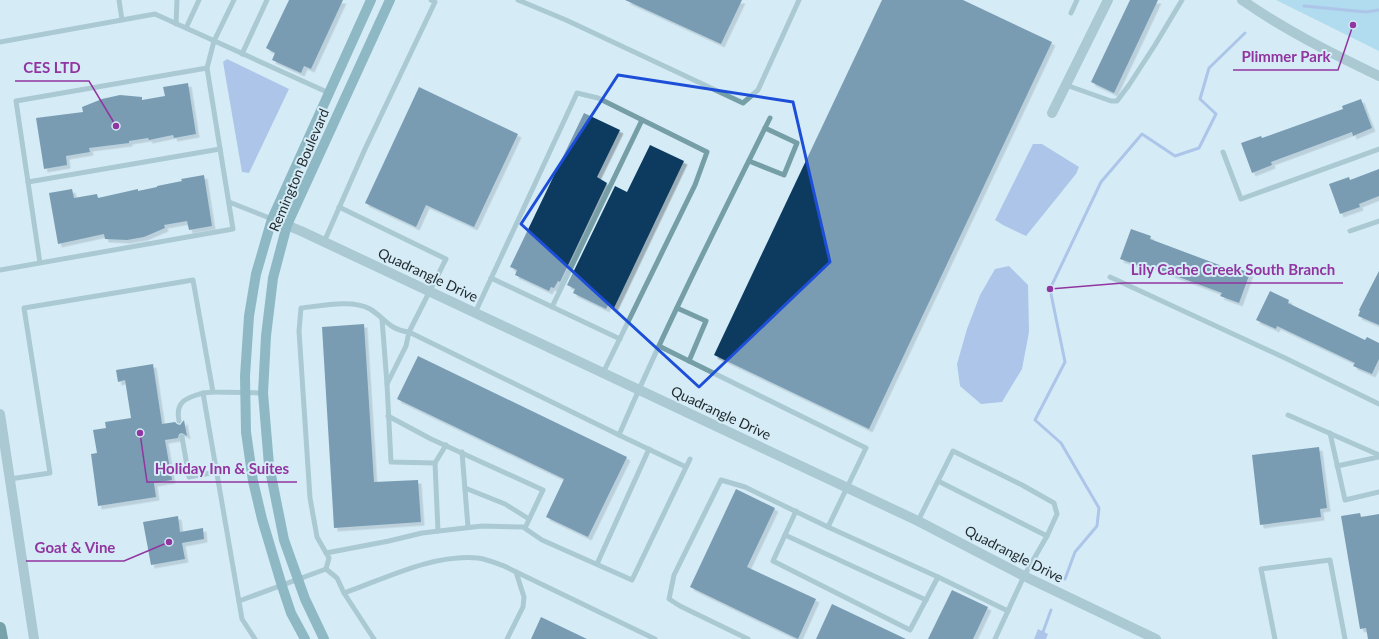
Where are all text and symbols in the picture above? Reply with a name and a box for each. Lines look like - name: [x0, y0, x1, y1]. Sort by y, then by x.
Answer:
- callout: Plimmer Park: [1233, 43, 1338, 70]
- text: Plimmer Park: [1241, 47, 1332, 65]
- callout: CES LTD: [15, 54, 89, 81]
- text: CES LTD: [23, 58, 81, 76]
- street label: Remington Boulevard: [265, 106, 332, 234]
- street label: Quadrangle Drive: [375, 244, 481, 305]
- callout: Lily Cache Creek South Branch: [1123, 256, 1343, 283]
- text: Lily Cache Creek South Branch: [1131, 260, 1335, 278]
- street label: Quadrangle Drive: [668, 382, 774, 443]
- callout: Holiday Inn & Suites: [147, 455, 297, 482]
- text: Holiday Inn & Suites: [155, 459, 290, 477]
- street label: Quadrangle Drive: [962, 521, 1066, 586]
- callout: Goat & Vine: [26, 534, 124, 561]
- text: Goat & Vine: [35, 538, 115, 556]

